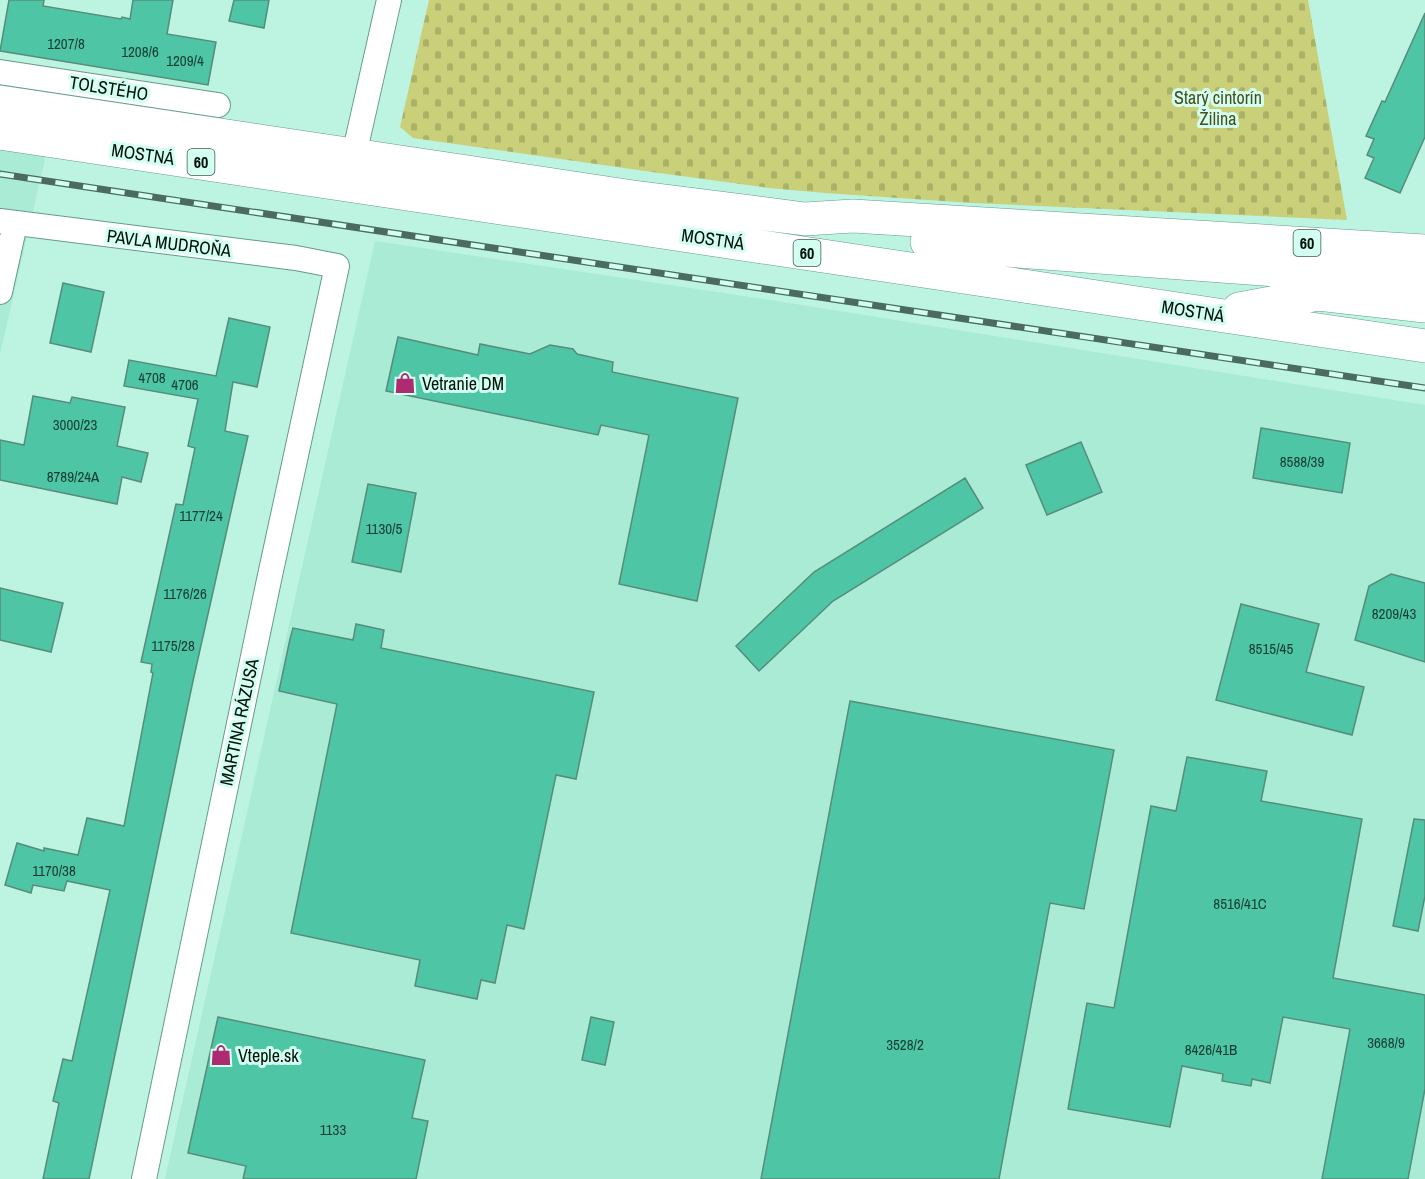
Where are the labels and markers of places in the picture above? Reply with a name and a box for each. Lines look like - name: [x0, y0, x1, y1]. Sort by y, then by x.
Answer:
- shop icon: Vetranie DM: [393, 371, 417, 395]
- place label: Vetranie DM: [422, 371, 504, 396]
- shop icon: Vteple.sk: [209, 1043, 233, 1067]
- place label: Vteple.sk: [238, 1043, 299, 1068]

